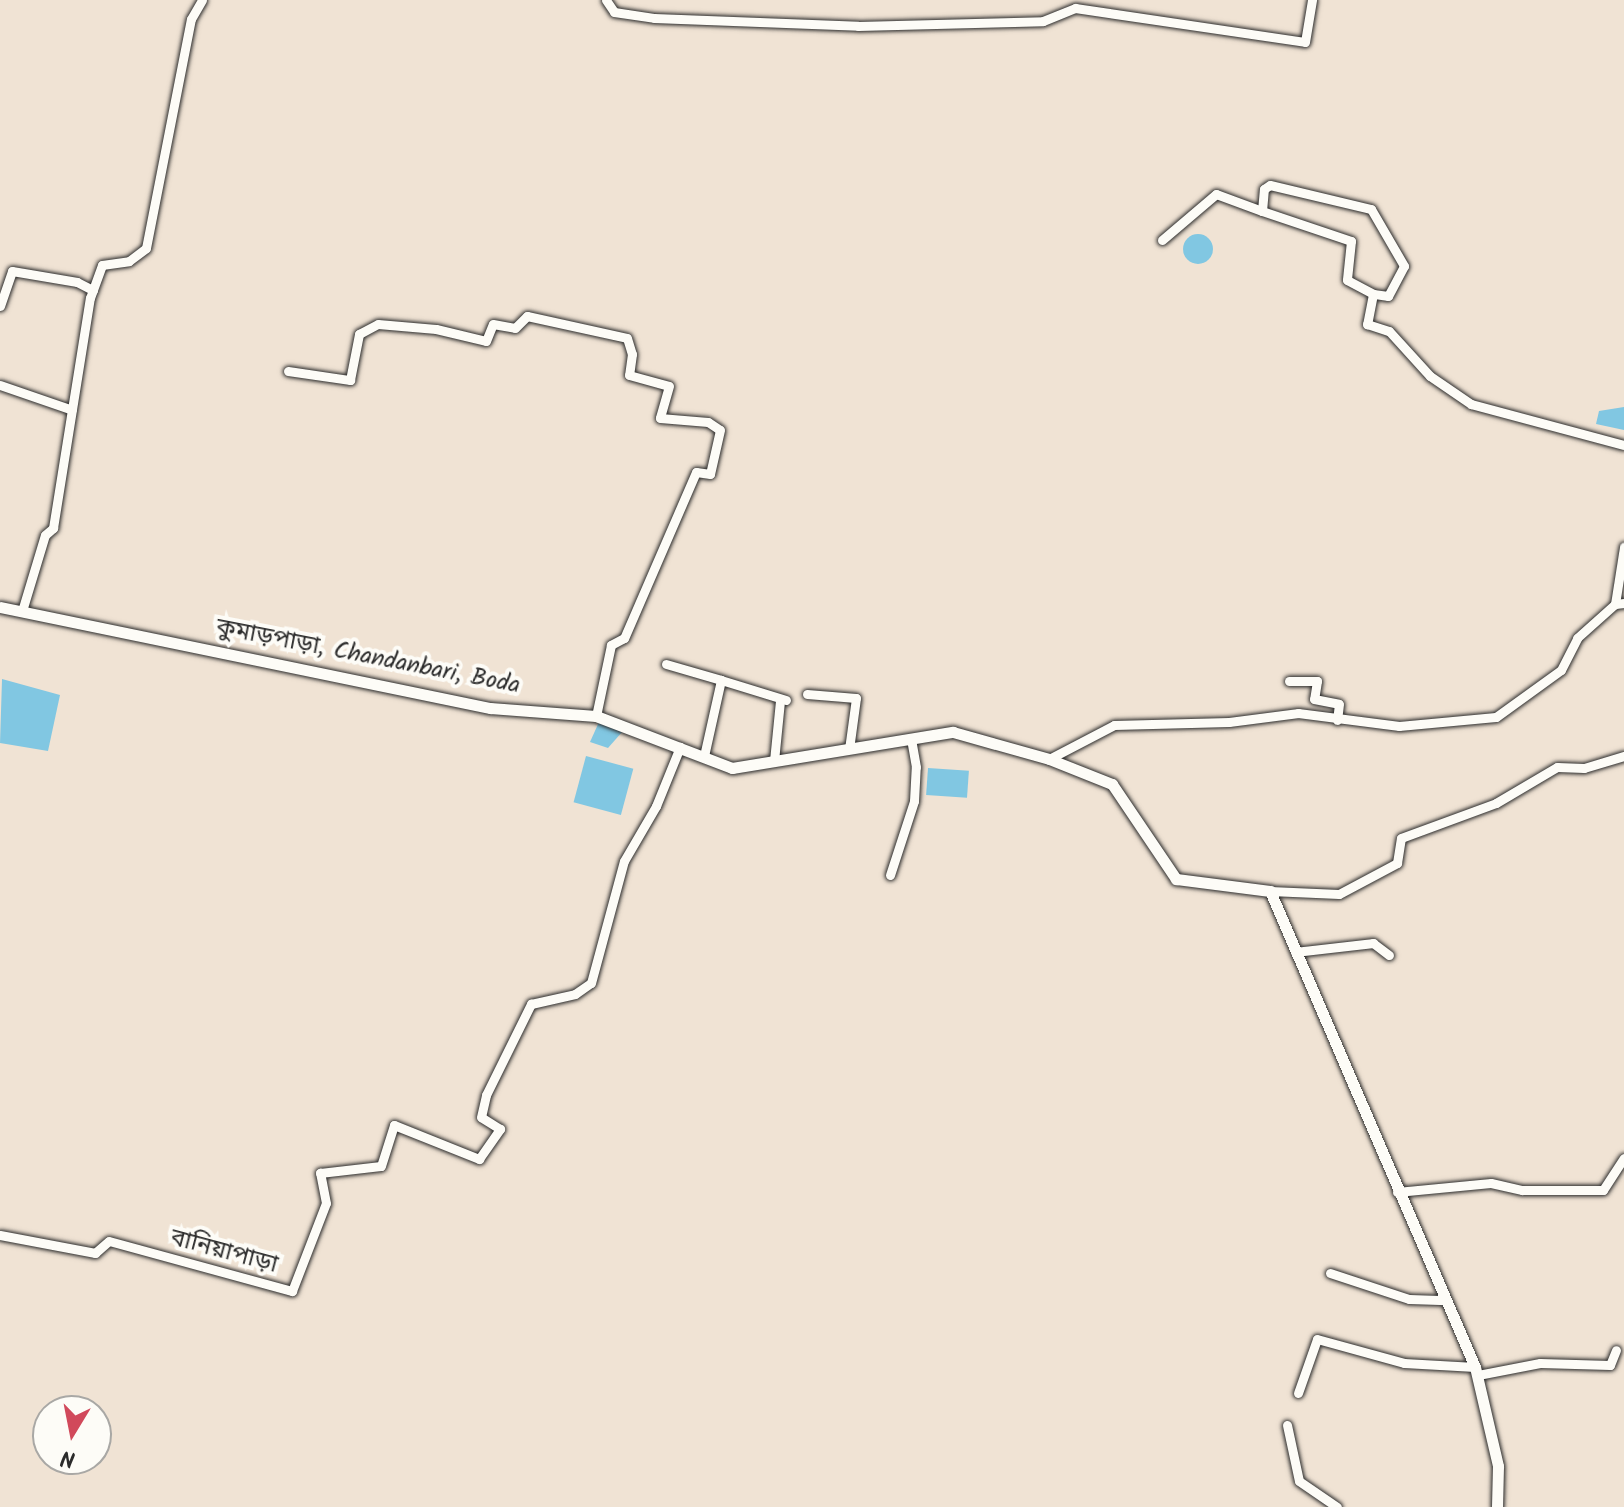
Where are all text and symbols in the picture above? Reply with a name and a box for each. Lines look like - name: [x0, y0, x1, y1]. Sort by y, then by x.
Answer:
- street label: কুমাড়পাড়া, Chandanbari, Boda: [214, 613, 522, 701]
- street label: বানিয়াপাড়া: [167, 1224, 281, 1280]
- north arrow: [32, 1395, 112, 1475]
- text: N: [58, 1439, 78, 1476]

